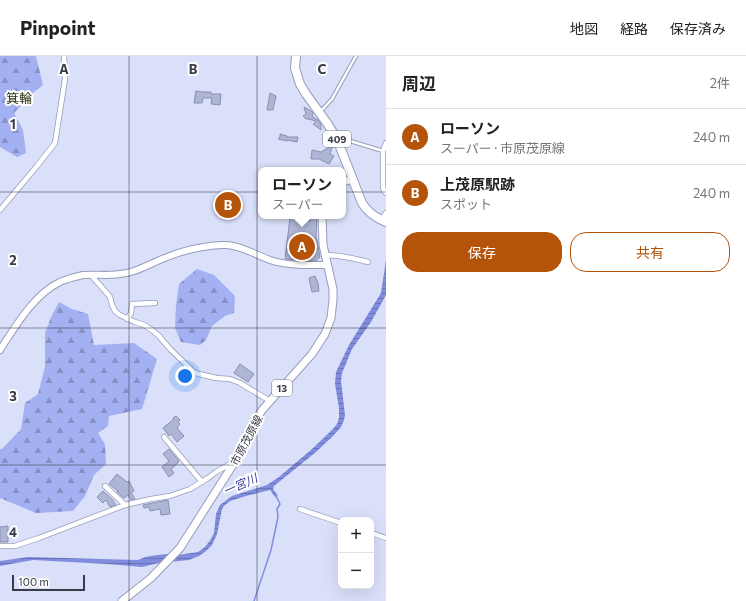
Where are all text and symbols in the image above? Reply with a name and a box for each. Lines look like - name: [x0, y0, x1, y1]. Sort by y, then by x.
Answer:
- text: Pinpoint: [20, 16, 96, 39]
- text: 地図: [570, 20, 598, 37]
- text: 経路: [620, 20, 648, 37]
- text: 保存済み: [670, 20, 726, 37]
- text: A: [59, 61, 69, 77]
- text: B: [189, 61, 198, 77]
- text: C: [318, 61, 327, 77]
- text: 周辺: [402, 73, 436, 94]
- text: 2件: [710, 75, 730, 91]
- district label: 箕輪: [6, 90, 32, 106]
- text: 1: [10, 116, 16, 132]
- text: ローソン: [440, 119, 500, 137]
- text: A: [410, 129, 420, 145]
- text: 240 m: [693, 129, 730, 145]
- road number: 409: [323, 131, 351, 147]
- text: スーパー · 市原茂原線: [440, 140, 565, 156]
- popup: [258, 167, 346, 219]
- text: ローソン: [272, 175, 332, 193]
- text: 上茂原駅跡: [440, 175, 515, 193]
- text: B: [411, 185, 419, 201]
- text: 240 m: [693, 185, 730, 201]
- pin: B: [215, 190, 241, 220]
- text: スーパー: [272, 196, 324, 212]
- text: スポット: [440, 196, 492, 212]
- pin: A: [289, 232, 315, 262]
- button: 保存: [402, 232, 562, 272]
- button: 共有: [570, 232, 730, 272]
- text: 2: [9, 252, 17, 268]
- your location: [175, 366, 195, 386]
- road number: 13: [272, 380, 292, 396]
- text: 3: [9, 388, 17, 404]
- street label: 市原茂原線: [227, 413, 265, 467]
- water label: 一宮川: [221, 469, 261, 498]
- map controls: [338, 517, 374, 589]
- button: +: [338, 517, 374, 553]
- text: 4: [9, 524, 17, 540]
- button: −: [338, 553, 374, 589]
- scale bar: [12, 573, 85, 592]
- text: 100 m: [18, 575, 49, 588]

